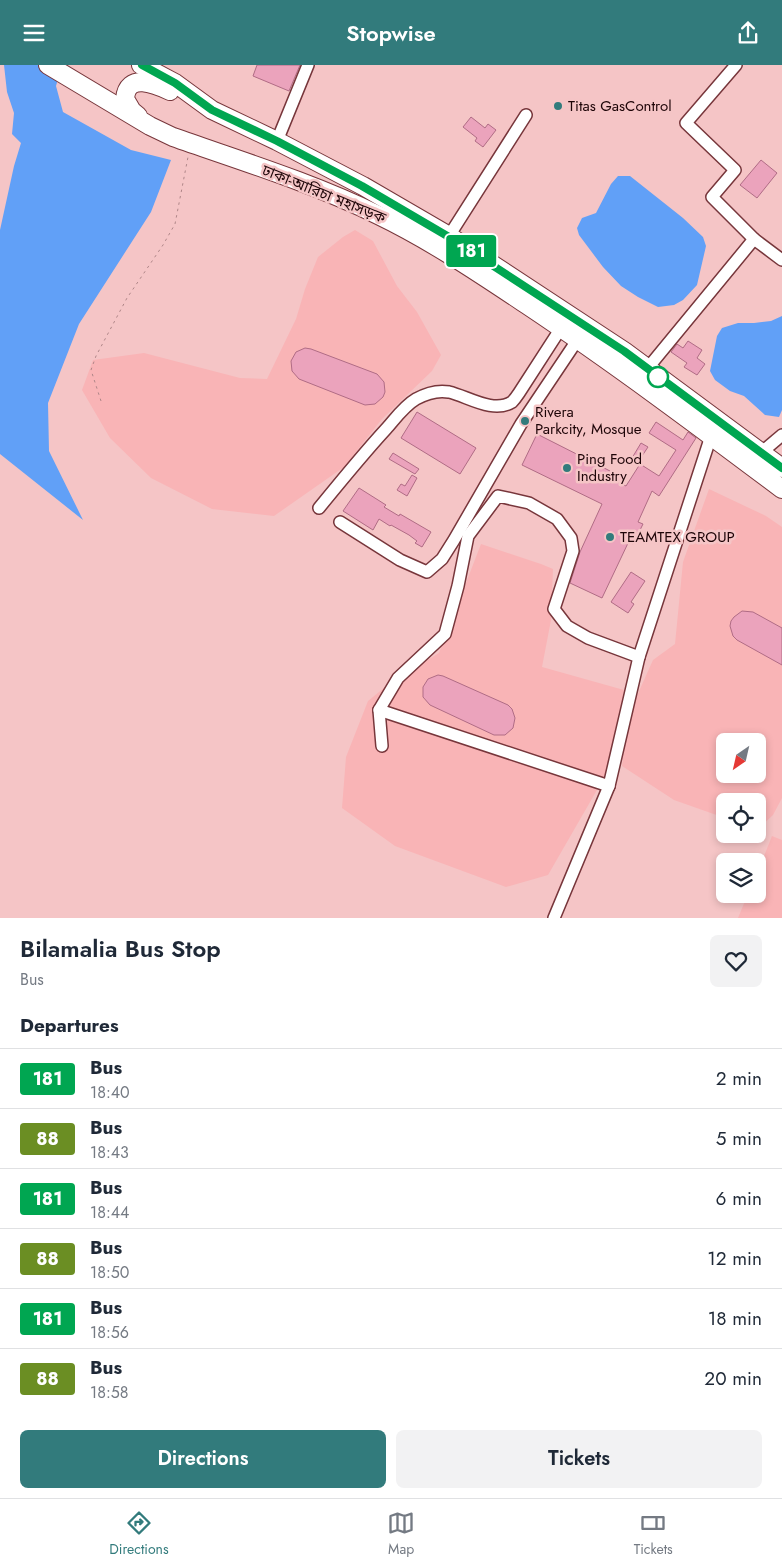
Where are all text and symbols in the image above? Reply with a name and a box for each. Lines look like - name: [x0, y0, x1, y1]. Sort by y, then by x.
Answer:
- text: Stopwise: [346, 17, 436, 49]
- icon: menu: [20, 19, 48, 47]
- icon: share: [734, 19, 762, 47]
- place label: Titas GasControl: [568, 95, 672, 117]
- marker: Titas GasControl: [552, 100, 564, 112]
- street label: ঢাকা-আরিচা মহাসড়ক: [258, 159, 390, 229]
- line badge: 181: [442, 235, 500, 267]
- text: 181: [456, 238, 486, 264]
- unlabelled marker: [647, 366, 669, 388]
- place label: Rivera Parkcity, Mosque: [535, 401, 642, 440]
- marker: Rivera Parkcity, Mosque: [519, 415, 531, 427]
- place label: Ping Food Industry: [577, 448, 642, 487]
- marker: Ping Food Industry: [561, 462, 573, 474]
- place label: TEAMTEX GROUP: [620, 526, 735, 548]
- marker: TEAMTEX GROUP: [604, 531, 616, 543]
- north arrow: [716, 733, 766, 783]
- map controls: [716, 733, 766, 903]
- button: locate: [716, 793, 766, 843]
- button: layers: [716, 853, 766, 903]
- text: Bilamalia Bus Stop: [20, 931, 221, 966]
- button: heart: [710, 935, 762, 987]
- text: Bus: [20, 968, 44, 991]
- text: Departures: [20, 1012, 119, 1039]
- text: Bus: [90, 1054, 122, 1081]
- text: 2 min: [716, 1065, 762, 1092]
- text: 181: [33, 1066, 62, 1092]
- text: 18:40: [90, 1081, 130, 1104]
- text: Bus: [90, 1114, 122, 1141]
- text: 5 min: [716, 1125, 762, 1152]
- text: 88: [36, 1126, 59, 1152]
- text: 18:43: [90, 1141, 129, 1164]
- text: Bus: [90, 1174, 122, 1201]
- text: 6 min: [716, 1185, 762, 1212]
- text: 181: [33, 1186, 62, 1212]
- text: 18:44: [90, 1201, 129, 1224]
- text: Bus: [90, 1234, 122, 1261]
- text: 12 min: [707, 1245, 762, 1272]
- text: 88: [36, 1246, 59, 1272]
- text: 18:50: [90, 1261, 129, 1284]
- text: Bus: [90, 1294, 122, 1321]
- text: 18 min: [708, 1305, 762, 1332]
- text: 181: [33, 1306, 62, 1332]
- text: 18:56: [90, 1321, 129, 1344]
- text: Bus: [90, 1354, 122, 1381]
- text: 20 min: [704, 1365, 762, 1392]
- text: 88: [36, 1366, 59, 1392]
- text: 18:58: [90, 1381, 129, 1404]
- button: Directions: [20, 1430, 386, 1488]
- button: Tickets: [396, 1430, 762, 1488]
- tab: Directions: [109, 1509, 169, 1559]
- tab: Map: [387, 1509, 415, 1559]
- tab: Tickets: [634, 1509, 673, 1559]

